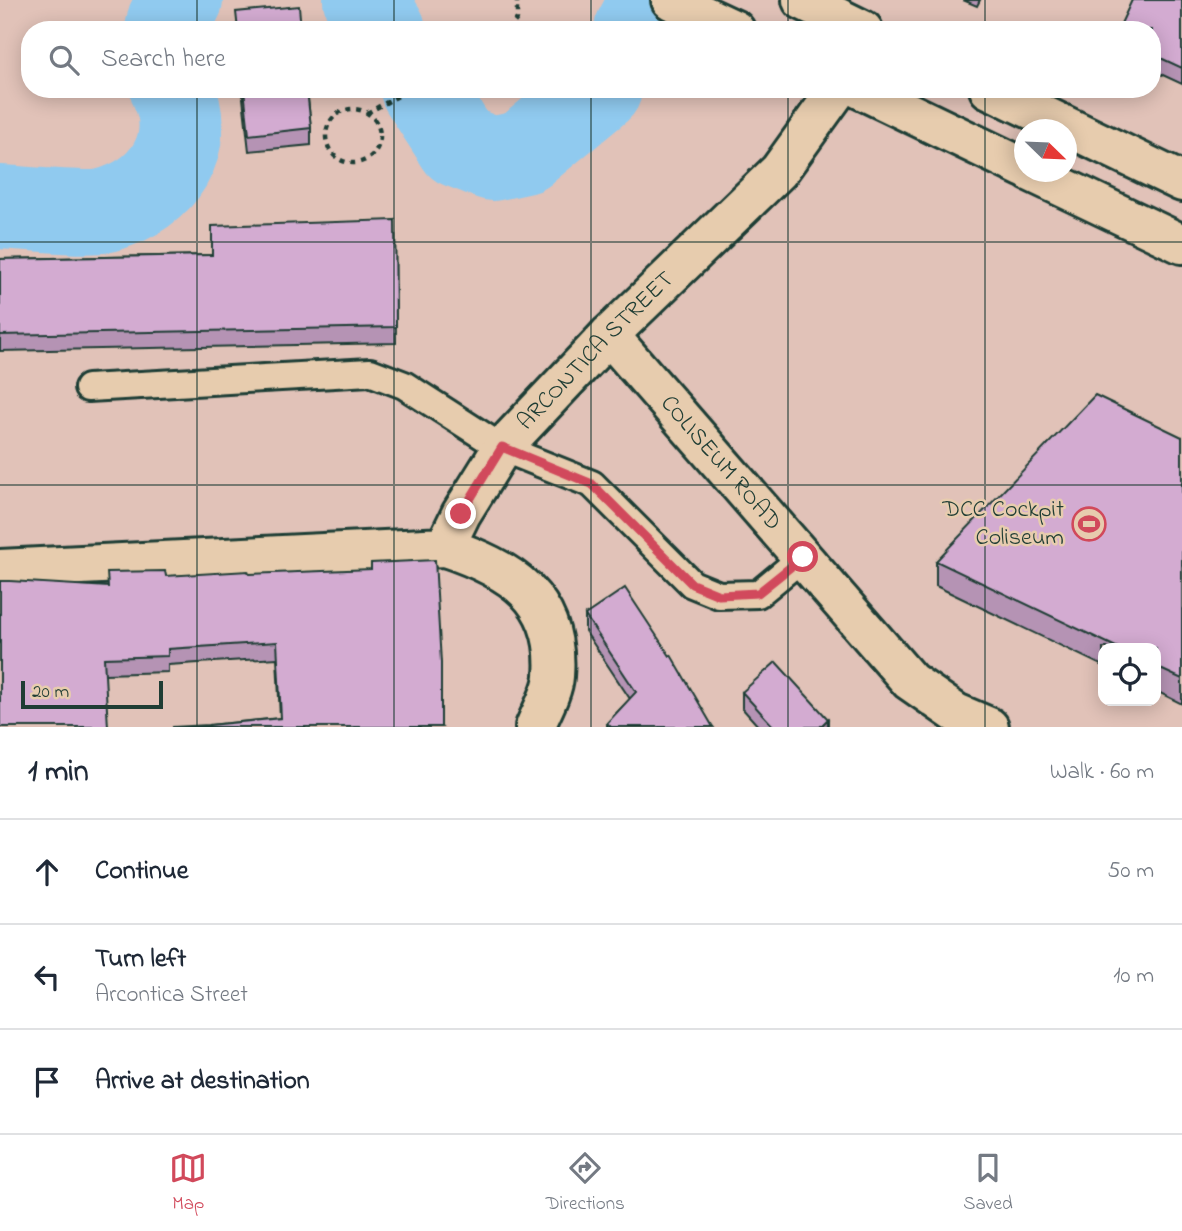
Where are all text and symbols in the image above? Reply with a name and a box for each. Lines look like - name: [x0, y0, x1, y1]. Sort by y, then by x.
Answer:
- search box: [21, 21, 1161, 98]
- icon: search: [45, 41, 83, 79]
- text: Search here: [101, 41, 226, 79]
- north arrow: [1014, 119, 1077, 182]
- street label: ARCONTICA STREET: [509, 263, 683, 439]
- street label: COLISEUM ROAD: [652, 388, 790, 539]
- place label: DCC Cockpit Coliseum: [941, 493, 1064, 556]
- route end: [445, 498, 476, 529]
- sports icon: DCC Cockpit Coliseum: [1070, 505, 1108, 543]
- route start: [787, 541, 818, 572]
- map controls: [1098, 643, 1161, 706]
- button: locate: [1098, 643, 1161, 706]
- scale bar: [21, 678, 163, 710]
- text: 20 m: [32, 679, 69, 706]
- text: 1 min: [28, 751, 89, 795]
- text: Walk · 60 m: [1050, 756, 1154, 789]
- icon: ahead: [28, 853, 66, 891]
- text: Continue: [95, 853, 188, 891]
- text: 50 m: [1107, 855, 1154, 888]
- text: Turn left: [95, 941, 186, 979]
- icon: left: [28, 958, 66, 996]
- text: 10 m: [1113, 960, 1154, 993]
- text: Arcontica Street: [95, 979, 248, 1012]
- icon: arrive: [28, 1063, 66, 1101]
- text: Arrive at destination: [95, 1063, 310, 1101]
- tab: Map: [169, 1149, 207, 1218]
- tab: Directions: [546, 1149, 625, 1218]
- tab: Saved: [963, 1149, 1013, 1218]

